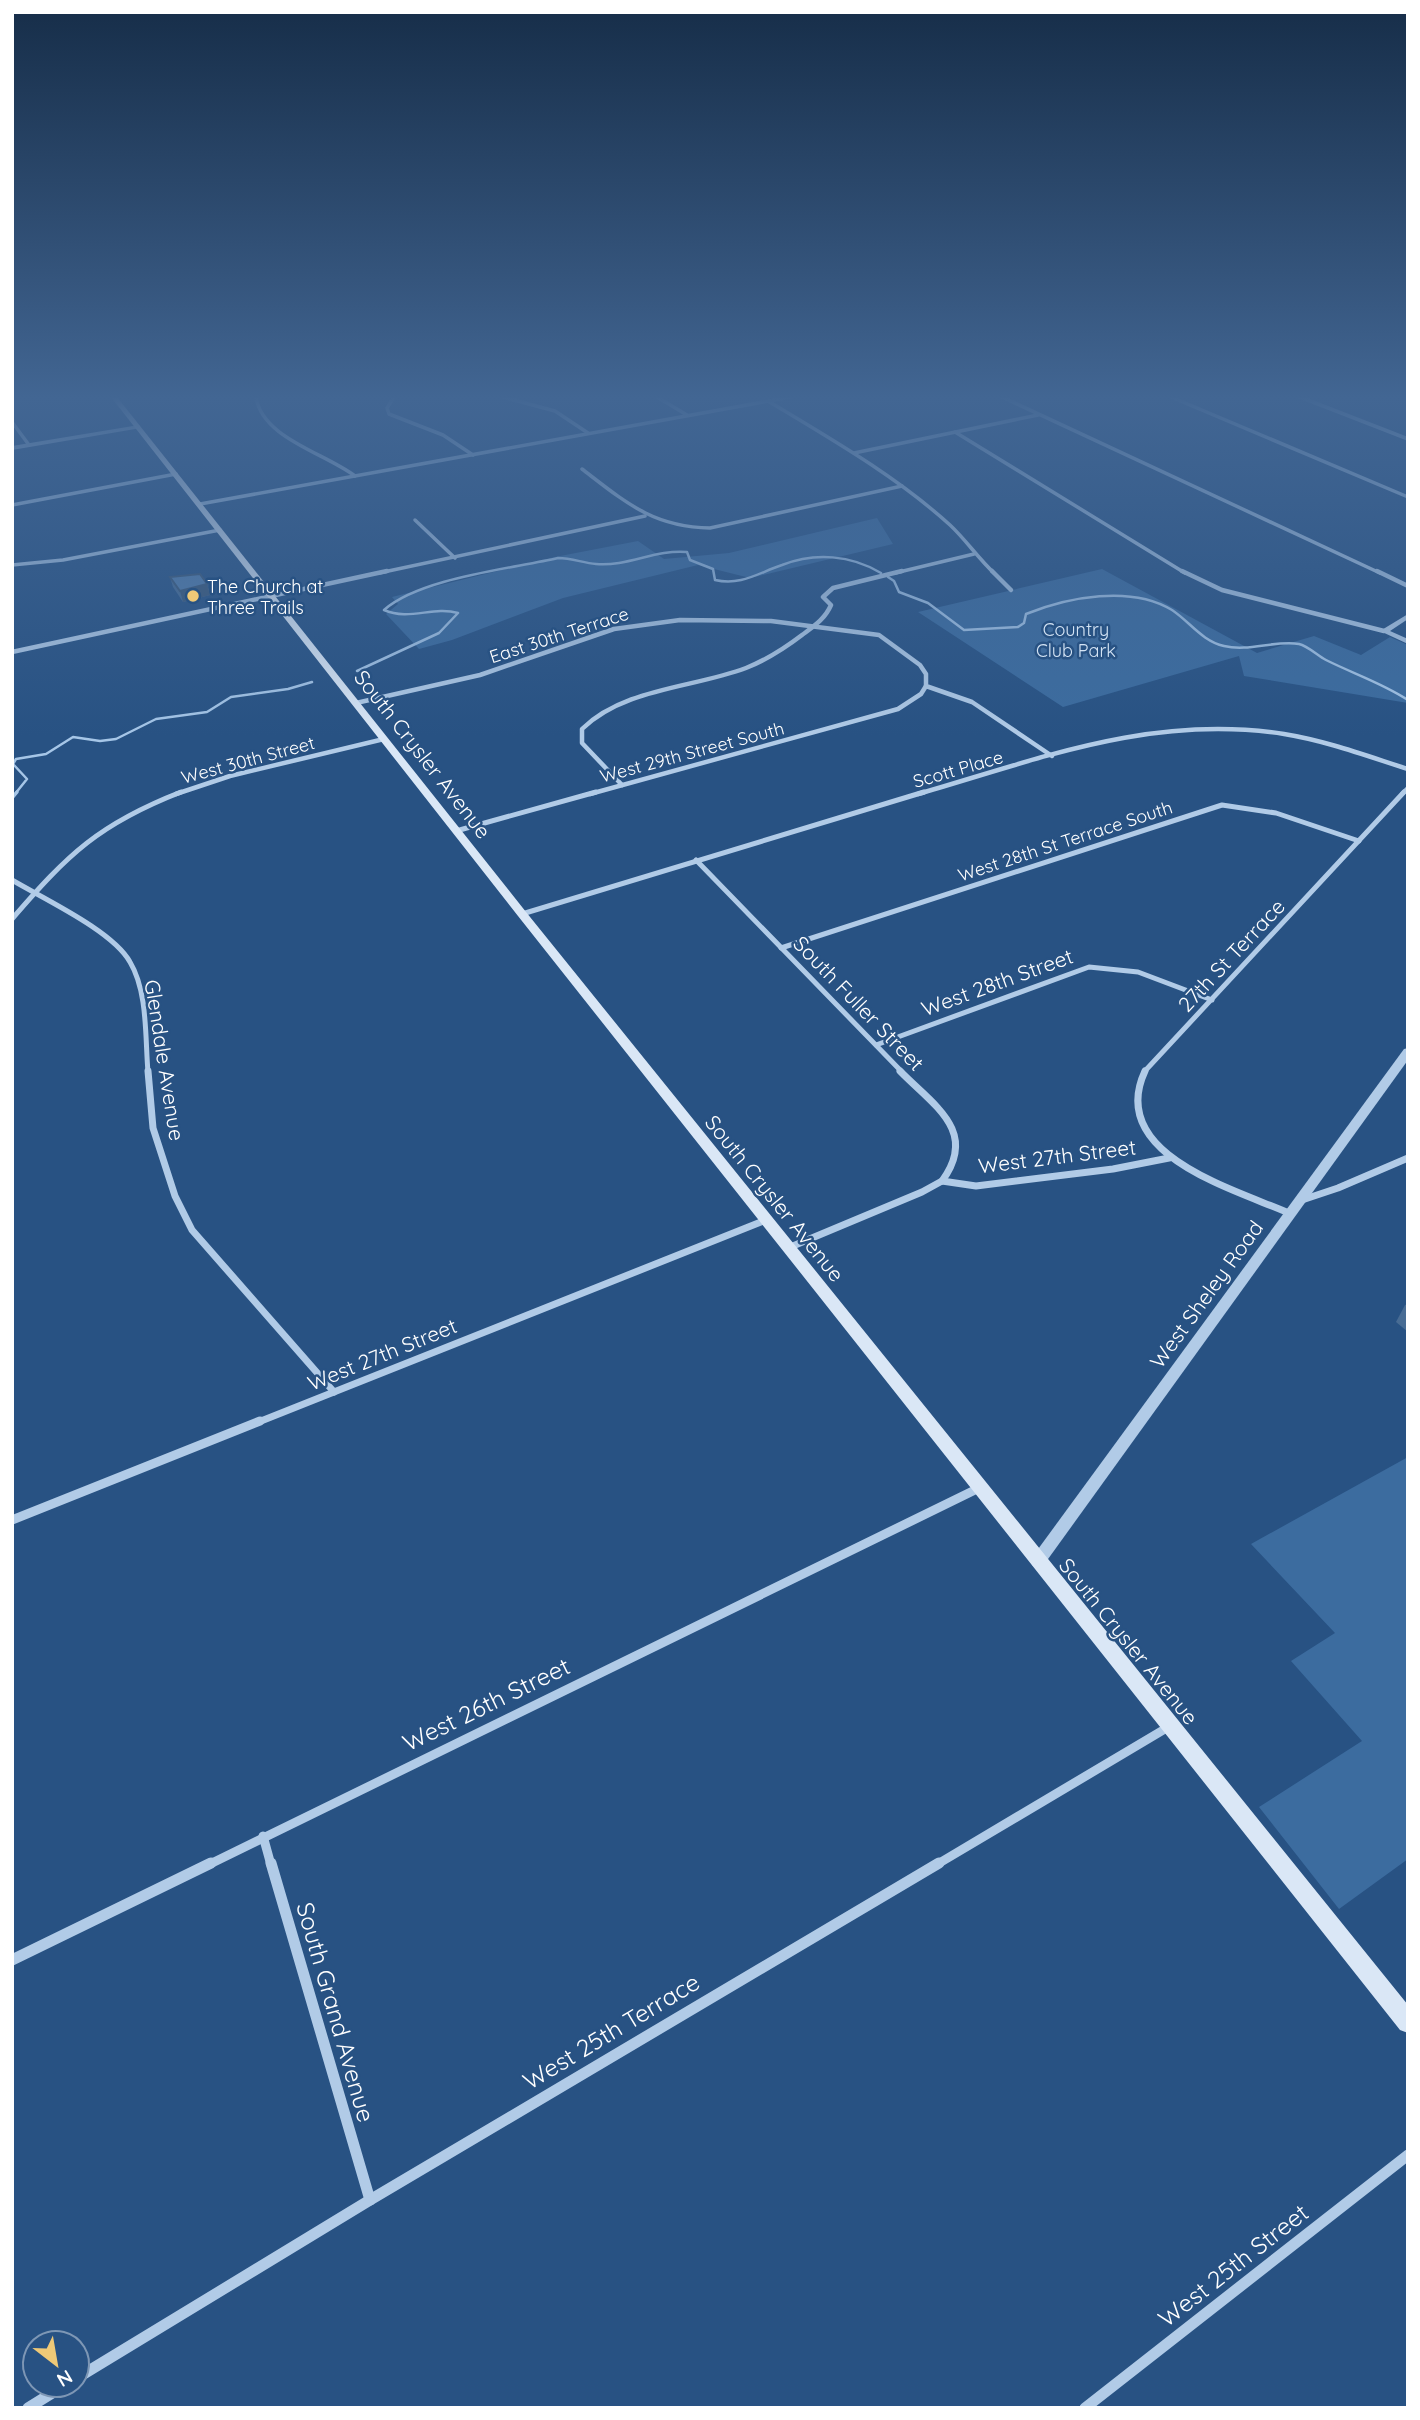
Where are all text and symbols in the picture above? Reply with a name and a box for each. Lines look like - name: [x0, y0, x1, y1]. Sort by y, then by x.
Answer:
- place label: The Church at Three Trails: [207, 575, 323, 619]
- marker: The Church at Three Trails: [185, 588, 201, 604]
- street label: East 30th Terrace: [487, 602, 631, 668]
- park label: Country Club Park: [1036, 618, 1116, 662]
- street label: South Crysler Avenue: [349, 665, 497, 843]
- street label: West 29th Street South: [597, 716, 787, 788]
- street label: West 30th Street: [179, 731, 317, 789]
- street label: Scott Place: [910, 745, 1006, 793]
- street label: West 28th St Terrace South: [955, 795, 1175, 887]
- street label: 27th St Terrace: [1172, 893, 1290, 1017]
- street label: South Fuller Street: [788, 930, 930, 1076]
- street label: West 28th Street: [918, 942, 1076, 1022]
- street label: Glendale Avenue: [139, 978, 191, 1142]
- street label: South Crysler Avenue: [700, 1109, 850, 1287]
- street label: West 27th Street: [977, 1133, 1137, 1179]
- street label: West Sheley Road: [1144, 1215, 1268, 1373]
- street label: West 27th Street: [304, 1312, 460, 1396]
- street label: South Crysler Avenue: [1054, 1552, 1204, 1730]
- street label: West 26th Street: [397, 1651, 575, 1757]
- street label: South Grand Avenue: [290, 1899, 382, 2125]
- street label: West 25th Terrace: [517, 1966, 705, 2096]
- street label: West 25th Street: [1152, 2197, 1314, 2333]
- north arrow: [21, 2329, 91, 2399]
- text: N: [53, 2365, 77, 2392]

